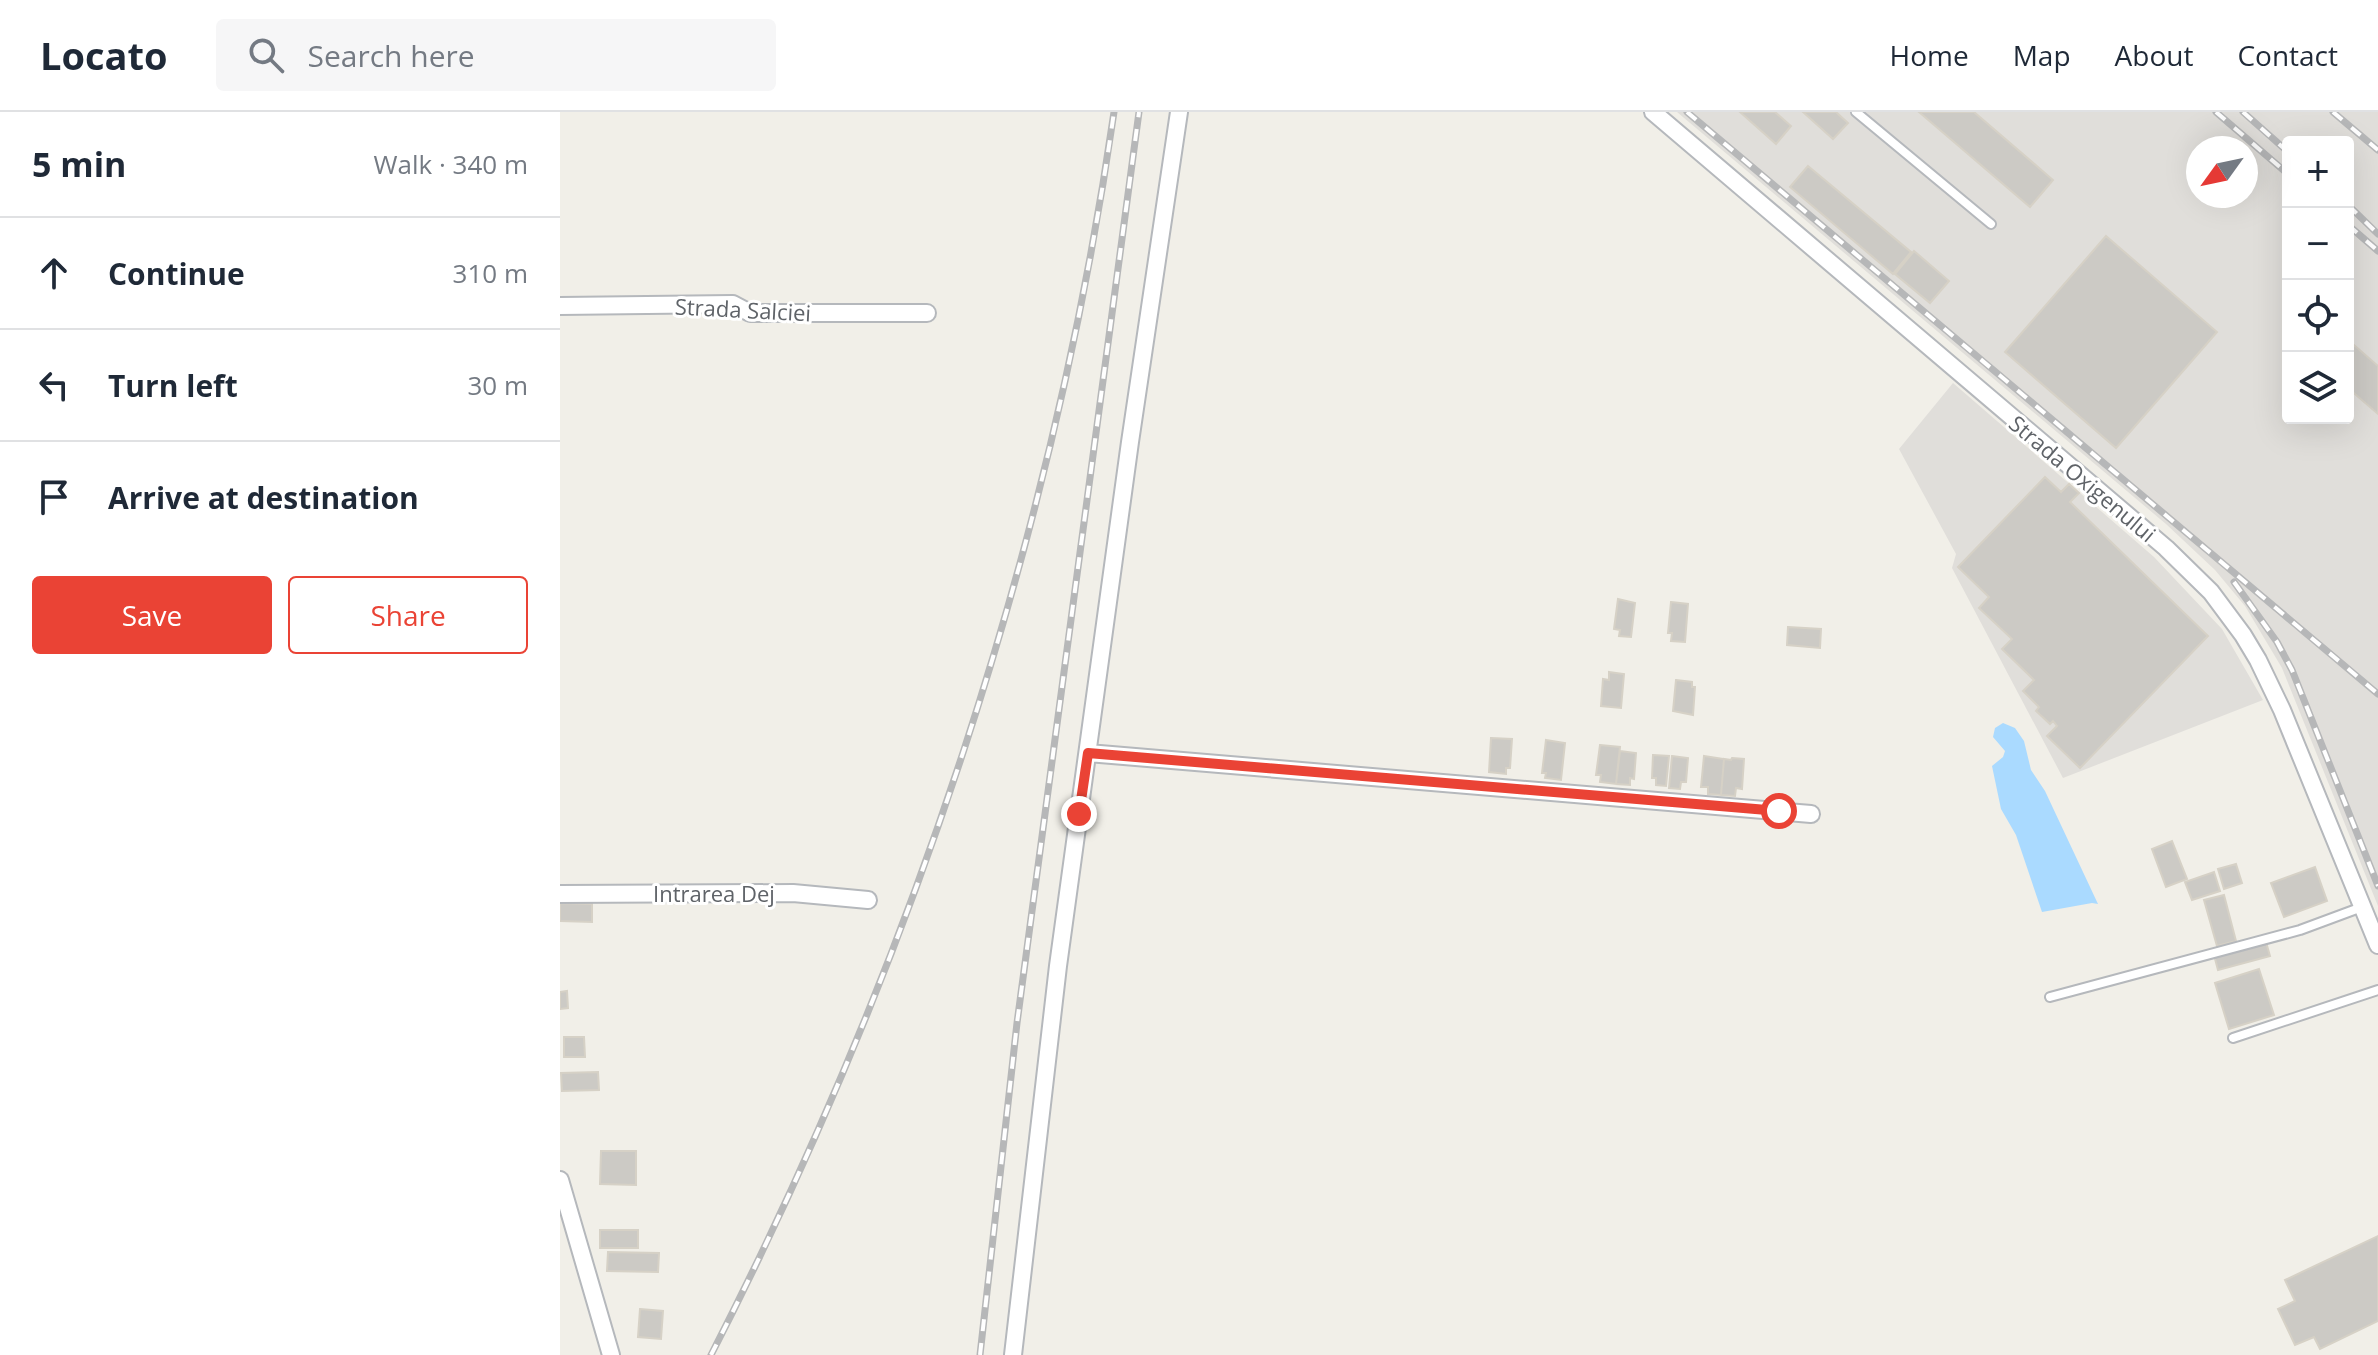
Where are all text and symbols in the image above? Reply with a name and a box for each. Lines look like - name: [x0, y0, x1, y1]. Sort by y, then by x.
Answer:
- search box: [216, 19, 776, 91]
- text: Locato: [40, 29, 168, 81]
- icon: search: [244, 33, 288, 77]
- text: Search here: [308, 35, 475, 76]
- text: Home: [1890, 36, 1969, 74]
- text: Map: [2013, 36, 2071, 74]
- text: About: [2115, 36, 2193, 74]
- text: Contact: [2237, 36, 2338, 74]
- north arrow: [2186, 136, 2258, 208]
- map controls: [2282, 136, 2354, 424]
- button: +: [2282, 136, 2354, 208]
- text: 5 min: [32, 141, 126, 187]
- text: Walk · 340 m: [374, 146, 528, 182]
- button: −: [2282, 208, 2354, 280]
- icon: ahead: [32, 251, 76, 295]
- text: Continue: [108, 253, 245, 294]
- text: 310 m: [453, 255, 528, 291]
- button: locate: [2282, 280, 2354, 352]
- street label: Strada Salciei: [674, 290, 812, 328]
- button: layers: [2282, 352, 2354, 424]
- icon: left: [32, 363, 76, 407]
- text: Turn left: [108, 365, 238, 406]
- text: 30 m: [467, 367, 528, 403]
- street label: Strada Oxigenului: [2003, 408, 2163, 548]
- icon: arrive: [32, 475, 76, 519]
- text: Arrive at destination: [108, 477, 419, 518]
- button: Save: [32, 576, 272, 654]
- button: Share: [288, 576, 528, 654]
- route start: [1761, 793, 1797, 829]
- route end: [1061, 796, 1097, 832]
- street label: Intrarea Dej: [653, 878, 775, 908]

